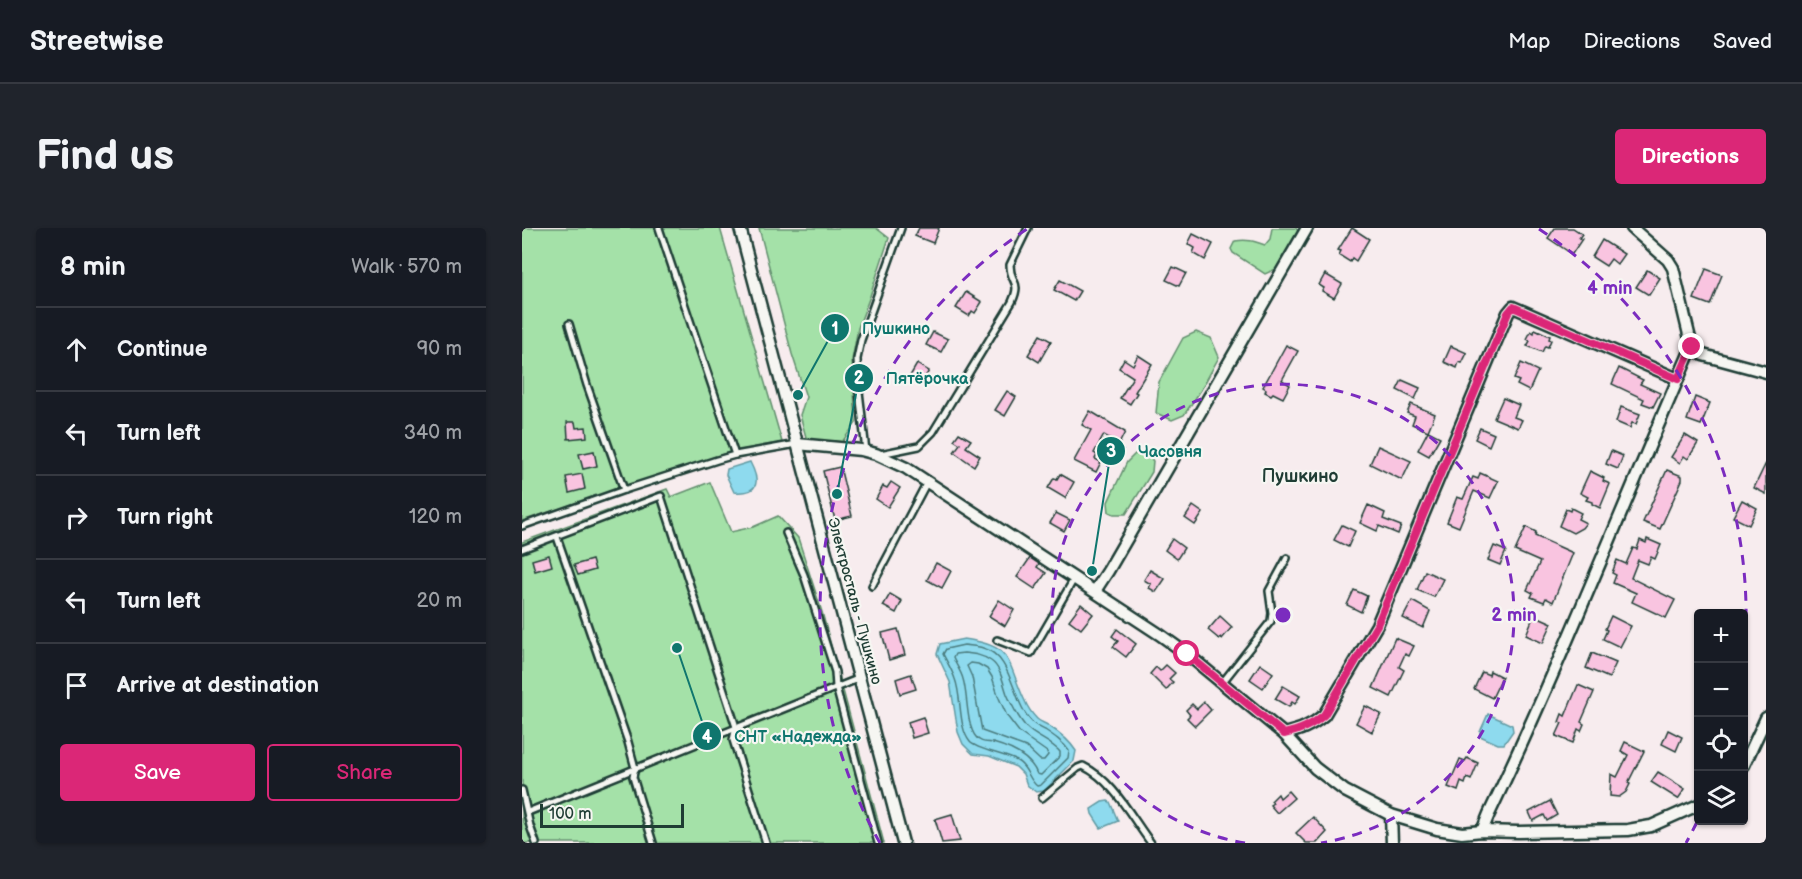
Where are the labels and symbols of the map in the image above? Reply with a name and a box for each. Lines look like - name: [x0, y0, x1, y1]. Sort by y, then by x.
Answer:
- text: 4 min: [1587, 278, 1633, 299]
- callout: Пушкино: [820, 311, 942, 345]
- text: 1: [831, 319, 839, 340]
- text: Пушкино: [862, 320, 930, 339]
- route end: [1678, 333, 1704, 359]
- callout: Пятёрочка: [844, 361, 980, 395]
- text: 2: [854, 368, 865, 389]
- text: Пятёрочка: [886, 370, 969, 389]
- callout: Часовня: [1096, 434, 1214, 468]
- text: 3: [1106, 441, 1116, 462]
- text: Часовня: [1138, 443, 1202, 462]
- district label: Пушкино: [1262, 466, 1339, 487]
- street label: Электросталь - Пушкино: [823, 516, 886, 687]
- centre of rings: [1273, 605, 1293, 625]
- text: 2 min: [1491, 605, 1537, 626]
- route start: [1173, 640, 1199, 666]
- callout: СНТ «Надежда»: [692, 719, 874, 753]
- text: 4: [702, 727, 713, 748]
- text: СНТ «Надежда»: [734, 728, 862, 747]
- scale bar: [540, 801, 684, 828]

